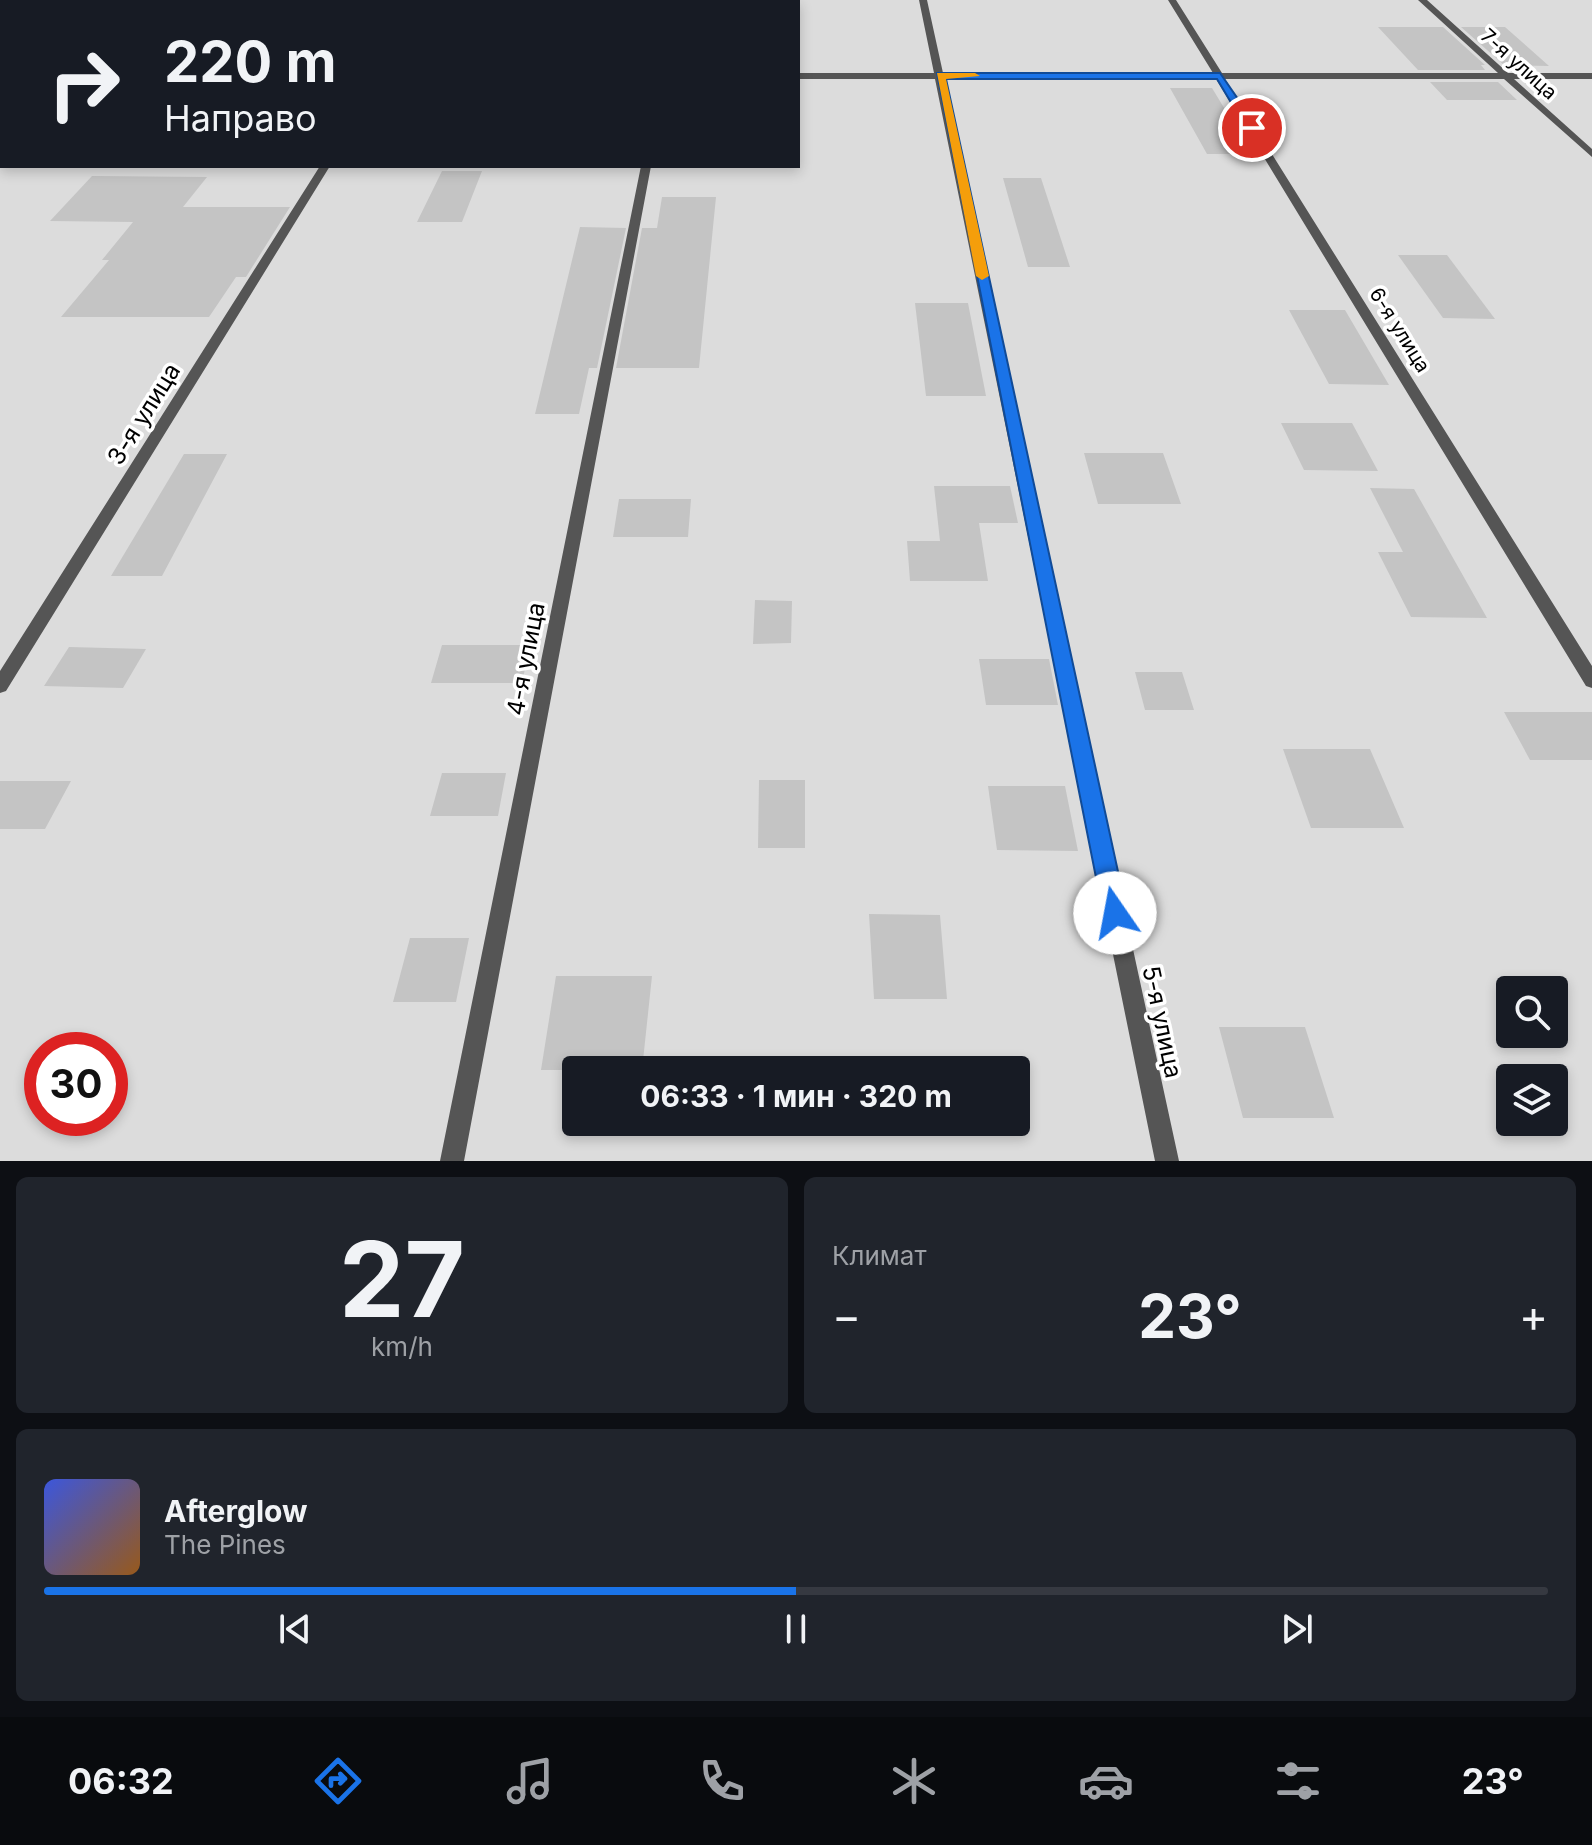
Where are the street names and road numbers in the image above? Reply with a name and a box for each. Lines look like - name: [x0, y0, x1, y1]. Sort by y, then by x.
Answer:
- street label: 7-я улица: [1476, 24, 1562, 104]
- street label: 6-я улица: [1365, 283, 1435, 377]
- street label: 3-я улица: [101, 358, 186, 470]
- street label: 4-я улица: [500, 600, 551, 718]
- street label: 5-я улица: [1136, 963, 1189, 1081]

